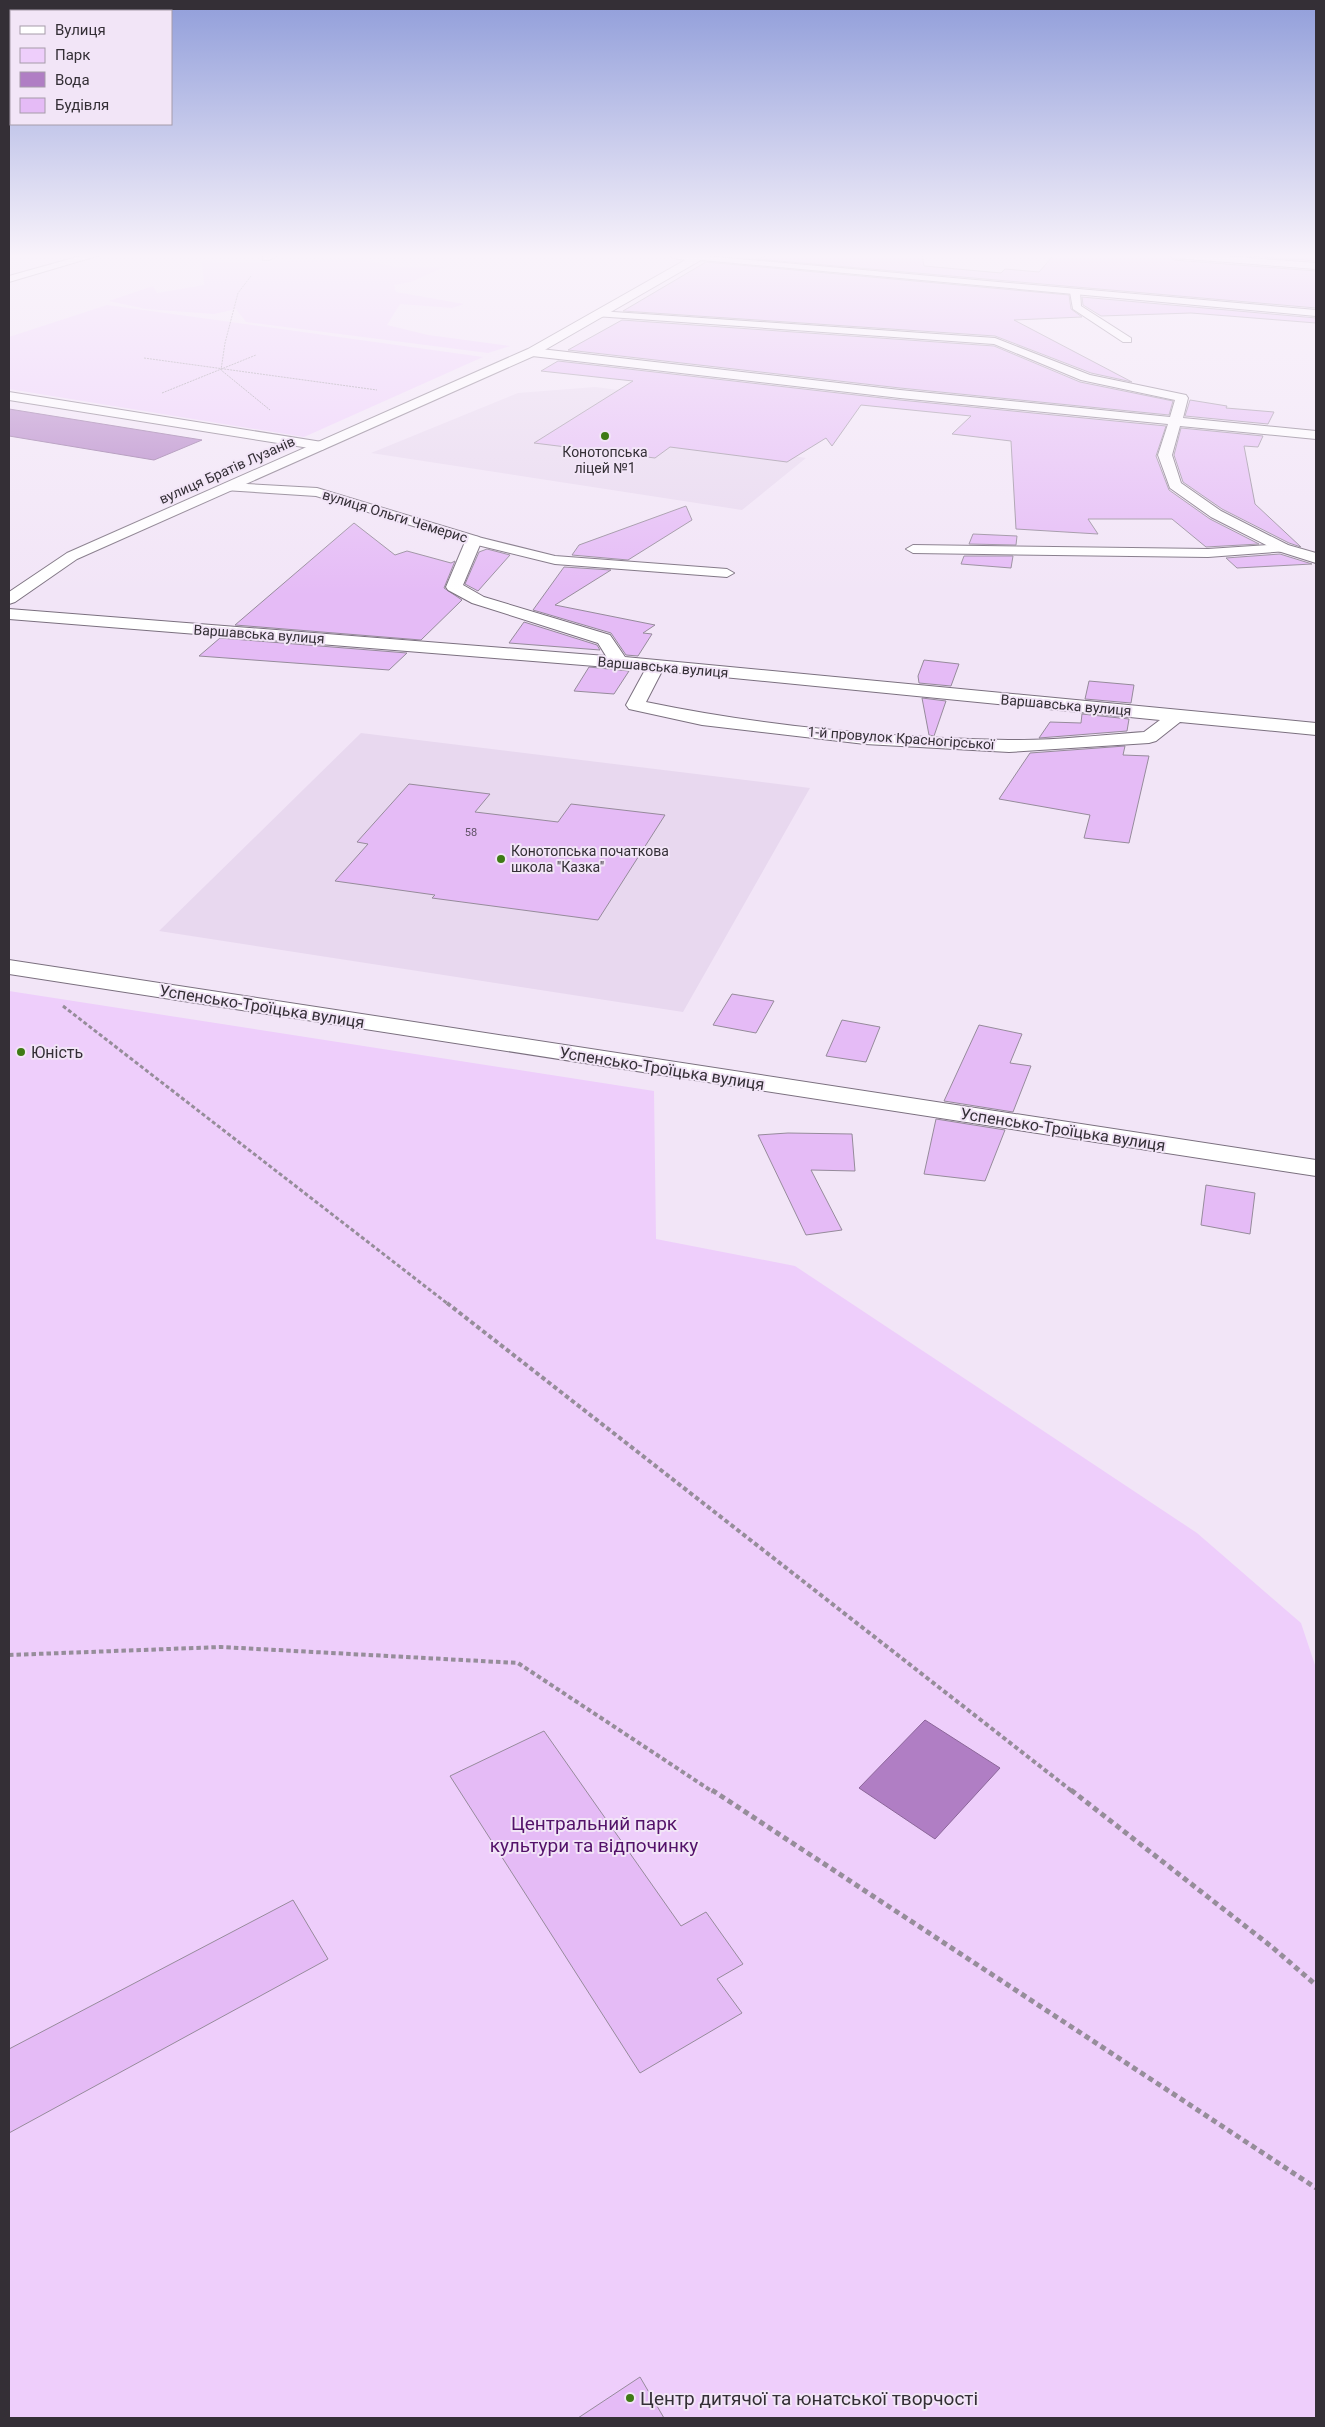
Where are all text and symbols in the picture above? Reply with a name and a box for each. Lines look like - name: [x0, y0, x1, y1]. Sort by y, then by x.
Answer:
- legend: [10, 10, 172, 125]
- text: Вулиця: [55, 21, 106, 39]
- text: Парк: [55, 46, 90, 64]
- text: Вода: [55, 71, 90, 89]
- text: Будівля: [55, 96, 109, 114]
- marker: Конотопська ліцей №1: [599, 430, 611, 442]
- street label: вулиця Братів Лузанів: [157, 433, 297, 507]
- place label: Конотопська ліцей №1: [562, 444, 648, 476]
- street label: вулиця Ольги Чемерис: [321, 486, 469, 546]
- street label: Варшавська вулиця: [193, 621, 325, 647]
- street label: Варшавська вулиця: [597, 653, 729, 681]
- street label: Варшавська вулиця: [1000, 691, 1132, 719]
- street label: 1-й провулок Красногірської: [807, 723, 995, 753]
- house number: 58: [465, 826, 477, 839]
- place label: Конотопська початкова школа "Казка": [511, 843, 669, 875]
- marker: Конотопська початкова школа "Казка": [495, 853, 507, 865]
- street label: Успенсько-Троїцька вулиця: [158, 981, 366, 1032]
- place label: Юність: [31, 1043, 83, 1062]
- street label: Успенсько-Троїцька вулиця: [558, 1043, 766, 1094]
- marker: Юність: [15, 1046, 27, 1058]
- street label: Успенсько-Троїцька вулиця: [959, 1104, 1167, 1155]
- park label: Центральний парк культури та відпочинку: [490, 1812, 698, 1857]
- place label: Центр дитячої та юнатської творчості: [640, 2387, 978, 2410]
- marker: Центр дитячої та юнатської творчості: [624, 2392, 636, 2404]

